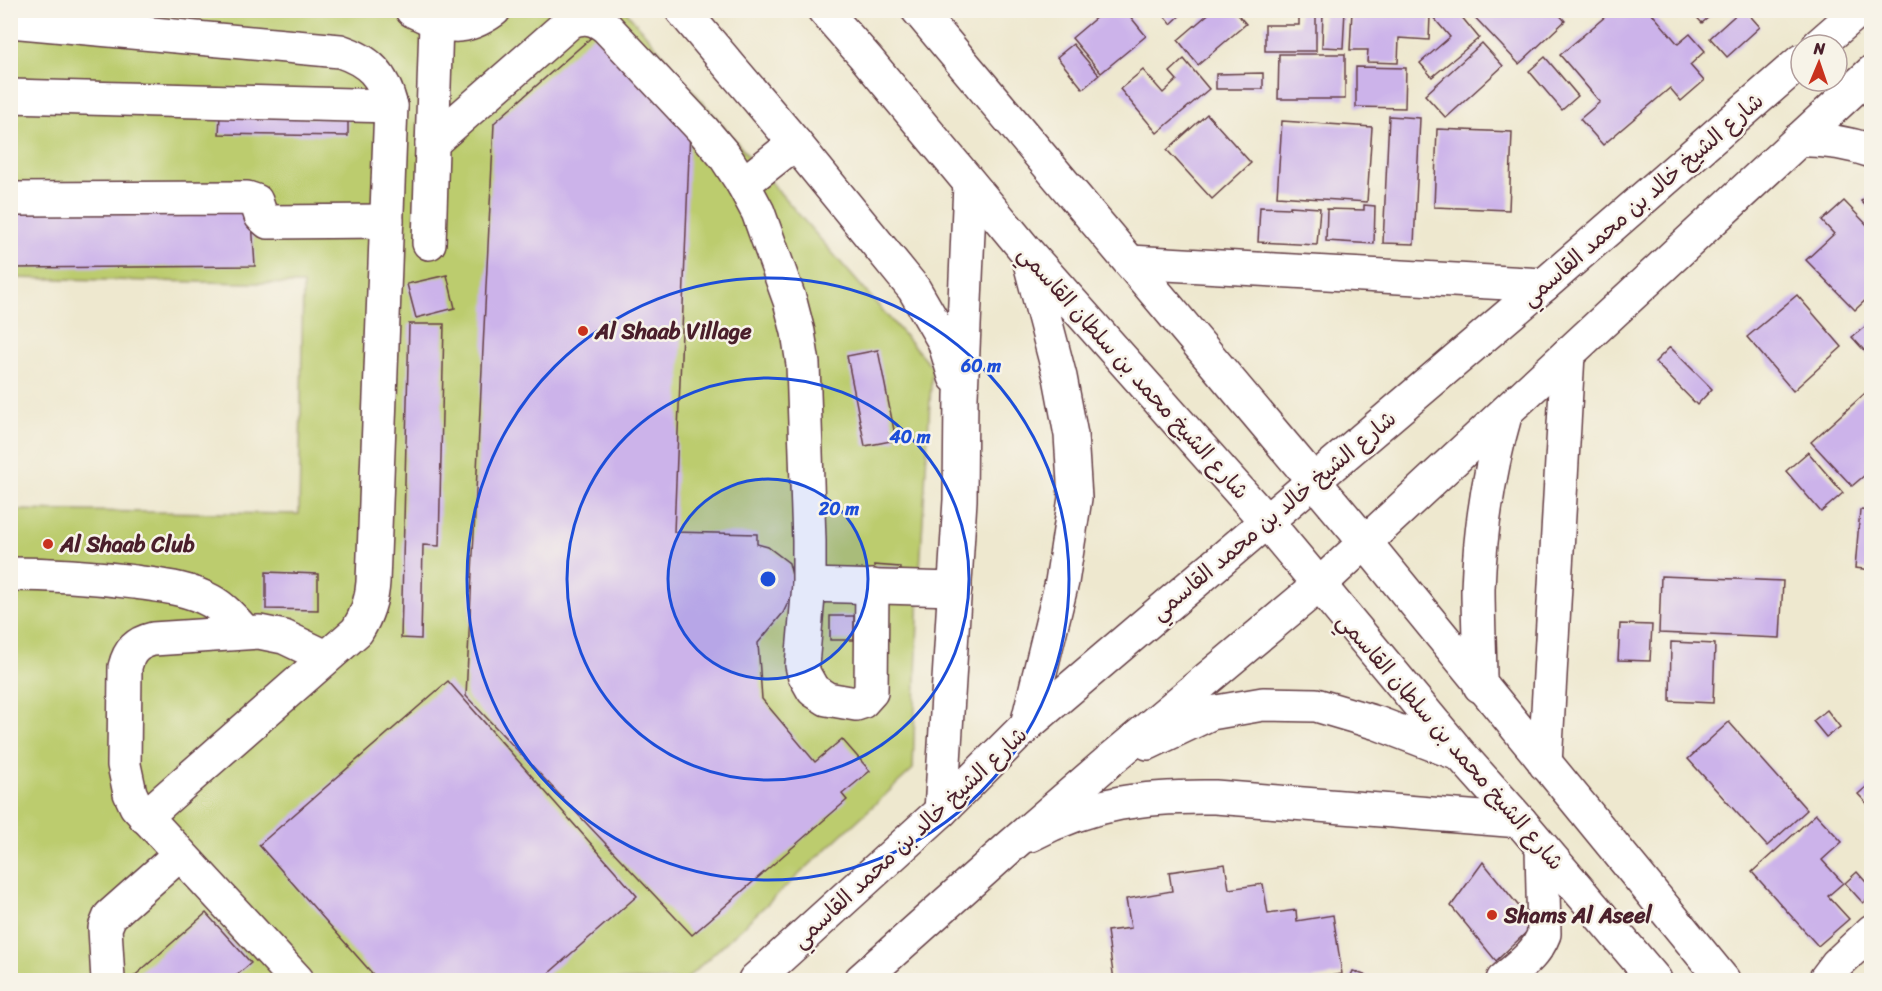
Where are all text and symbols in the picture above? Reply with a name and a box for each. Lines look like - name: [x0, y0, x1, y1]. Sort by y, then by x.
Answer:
- north arrow: [1789, 33, 1849, 93]
- text: N: [1812, 34, 1826, 63]
- street label: شارع الشيخ خالد بن محمد القاسمي: [1512, 82, 1773, 316]
- street label: شارع الشيخ محمد بن سلطان القاسمي: [1008, 236, 1259, 509]
- place label: Al Shaab Village: [594, 312, 752, 351]
- marker: Al Shaab Village: [576, 324, 590, 338]
- text: 60 m: [960, 350, 1001, 382]
- street label: شارع الشيخ خالد بن محمد القاسمي: [1141, 400, 1405, 631]
- text: 40 m: [888, 421, 931, 453]
- text: 20 m: [818, 493, 859, 525]
- place label: Al Shaab Club: [59, 525, 195, 564]
- marker: Al Shaab Club: [41, 537, 55, 551]
- centre of rings: [758, 569, 778, 589]
- street label: شارع الشيخ محمد بن سلطان القاسمي: [1327, 603, 1574, 879]
- street label: شارع الشيخ خالد بن محمد القاسمي: [782, 717, 1037, 958]
- place label: Shams Al Aseel: [1503, 896, 1652, 935]
- marker: Shams Al Aseel: [1485, 908, 1499, 922]

